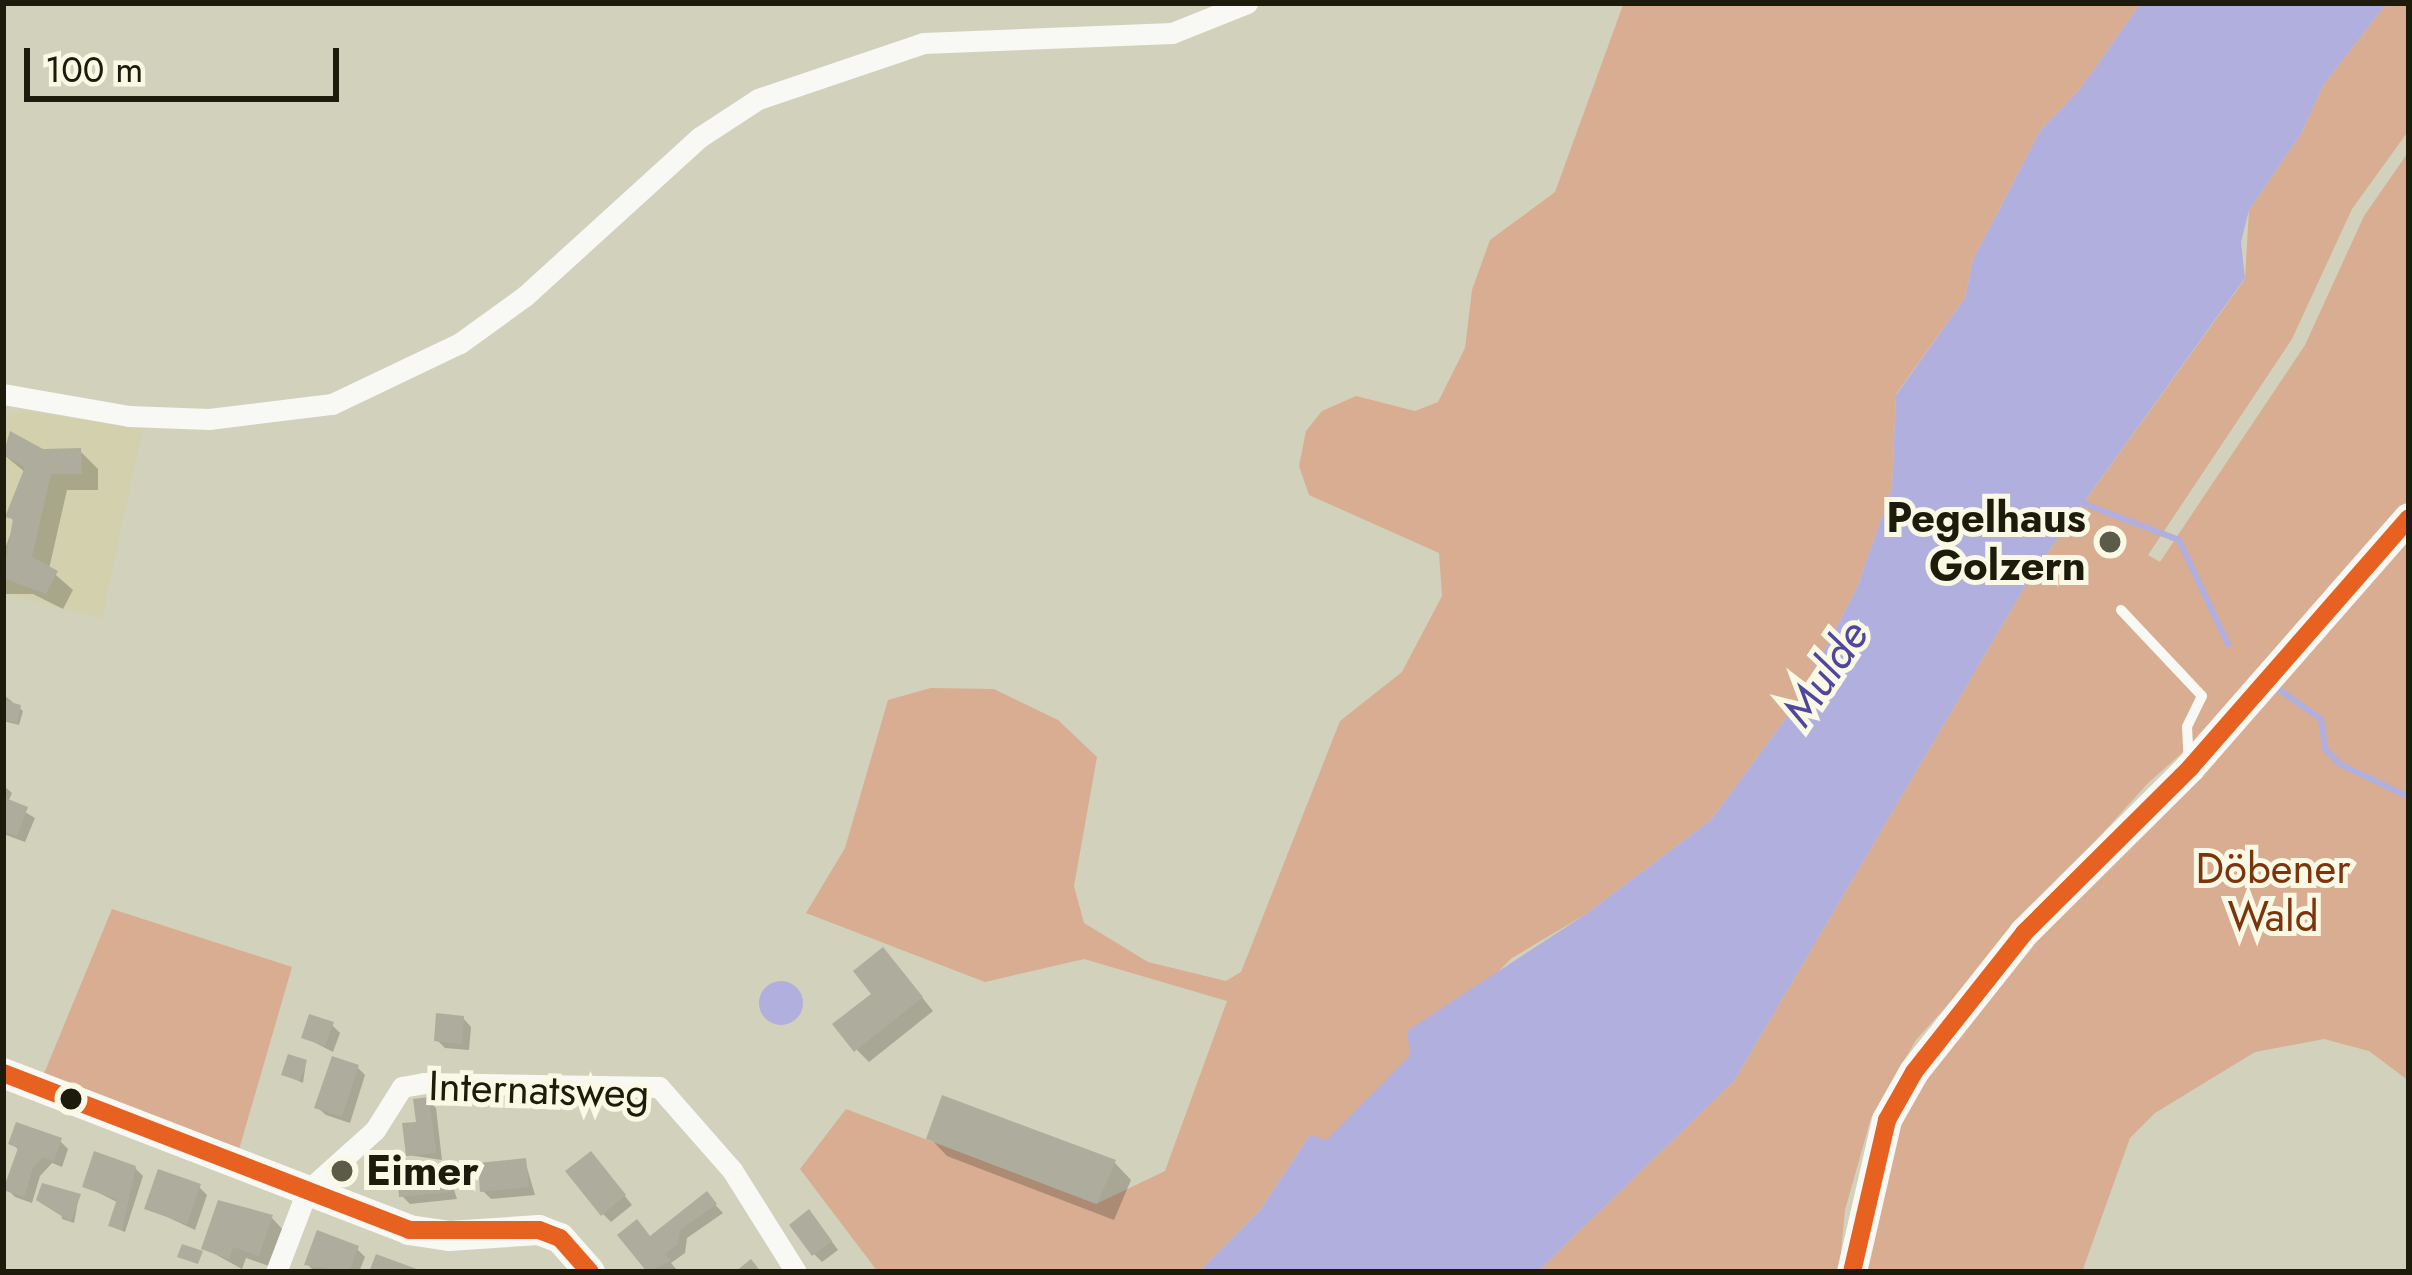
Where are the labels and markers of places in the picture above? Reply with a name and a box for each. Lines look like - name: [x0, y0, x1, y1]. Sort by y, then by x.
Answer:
- place label: Pegelhaus Golzern: [1886, 493, 2086, 592]
- marker: Pegelhaus Golzern: [2097, 529, 2123, 555]
- unlabelled marker: [60, 1088, 82, 1110]
- place label: Eimer: [366, 1146, 479, 1196]
- marker: Eimer: [329, 1158, 355, 1184]

